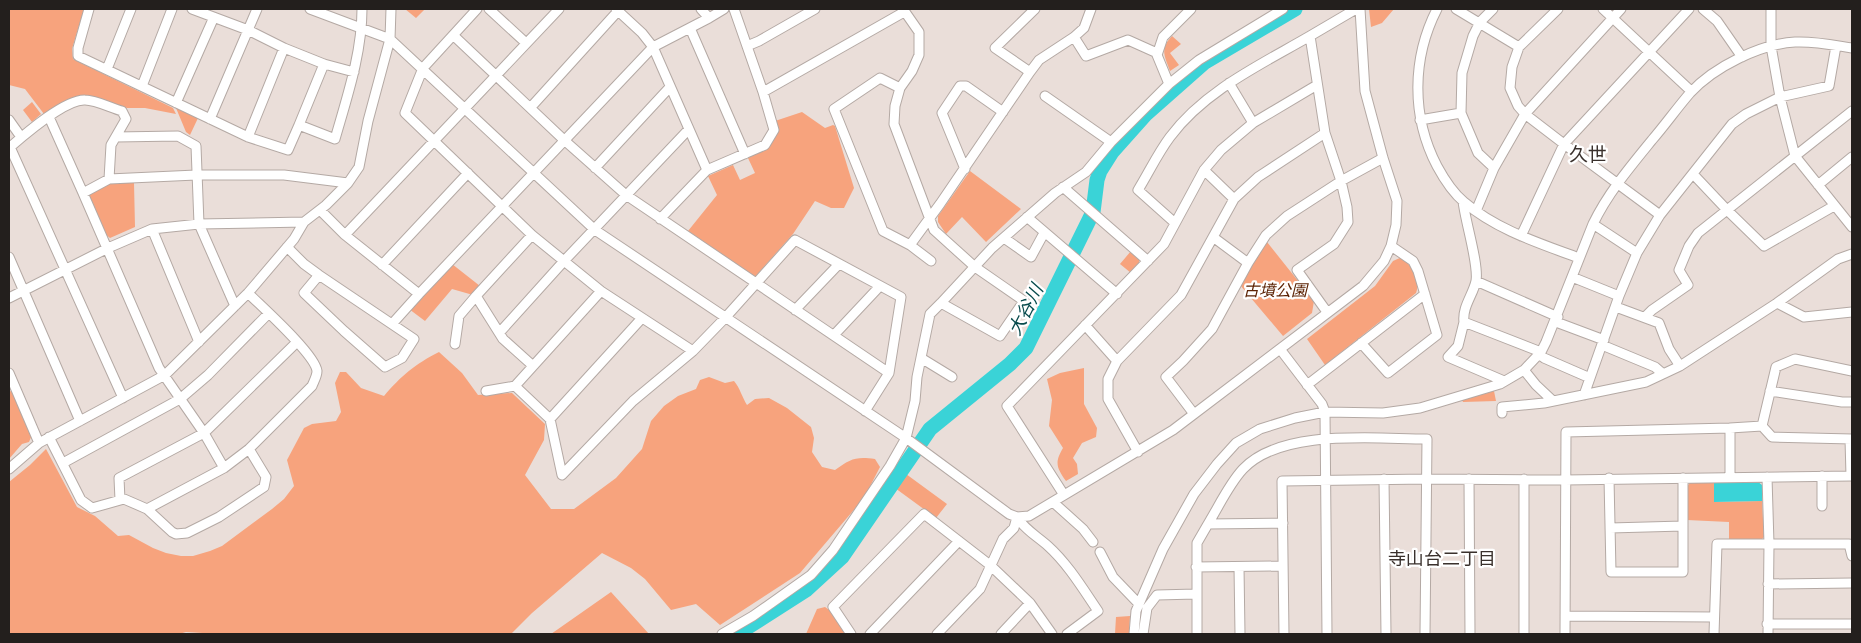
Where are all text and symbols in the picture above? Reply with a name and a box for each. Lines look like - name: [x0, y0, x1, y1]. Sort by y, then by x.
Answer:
- district label: 久世: [1569, 139, 1607, 166]
- water label: 大谷川: [1000, 277, 1049, 339]
- park label: 古墳公園: [1243, 277, 1309, 301]
- district label: 寺山台二丁目: [1388, 544, 1496, 570]

